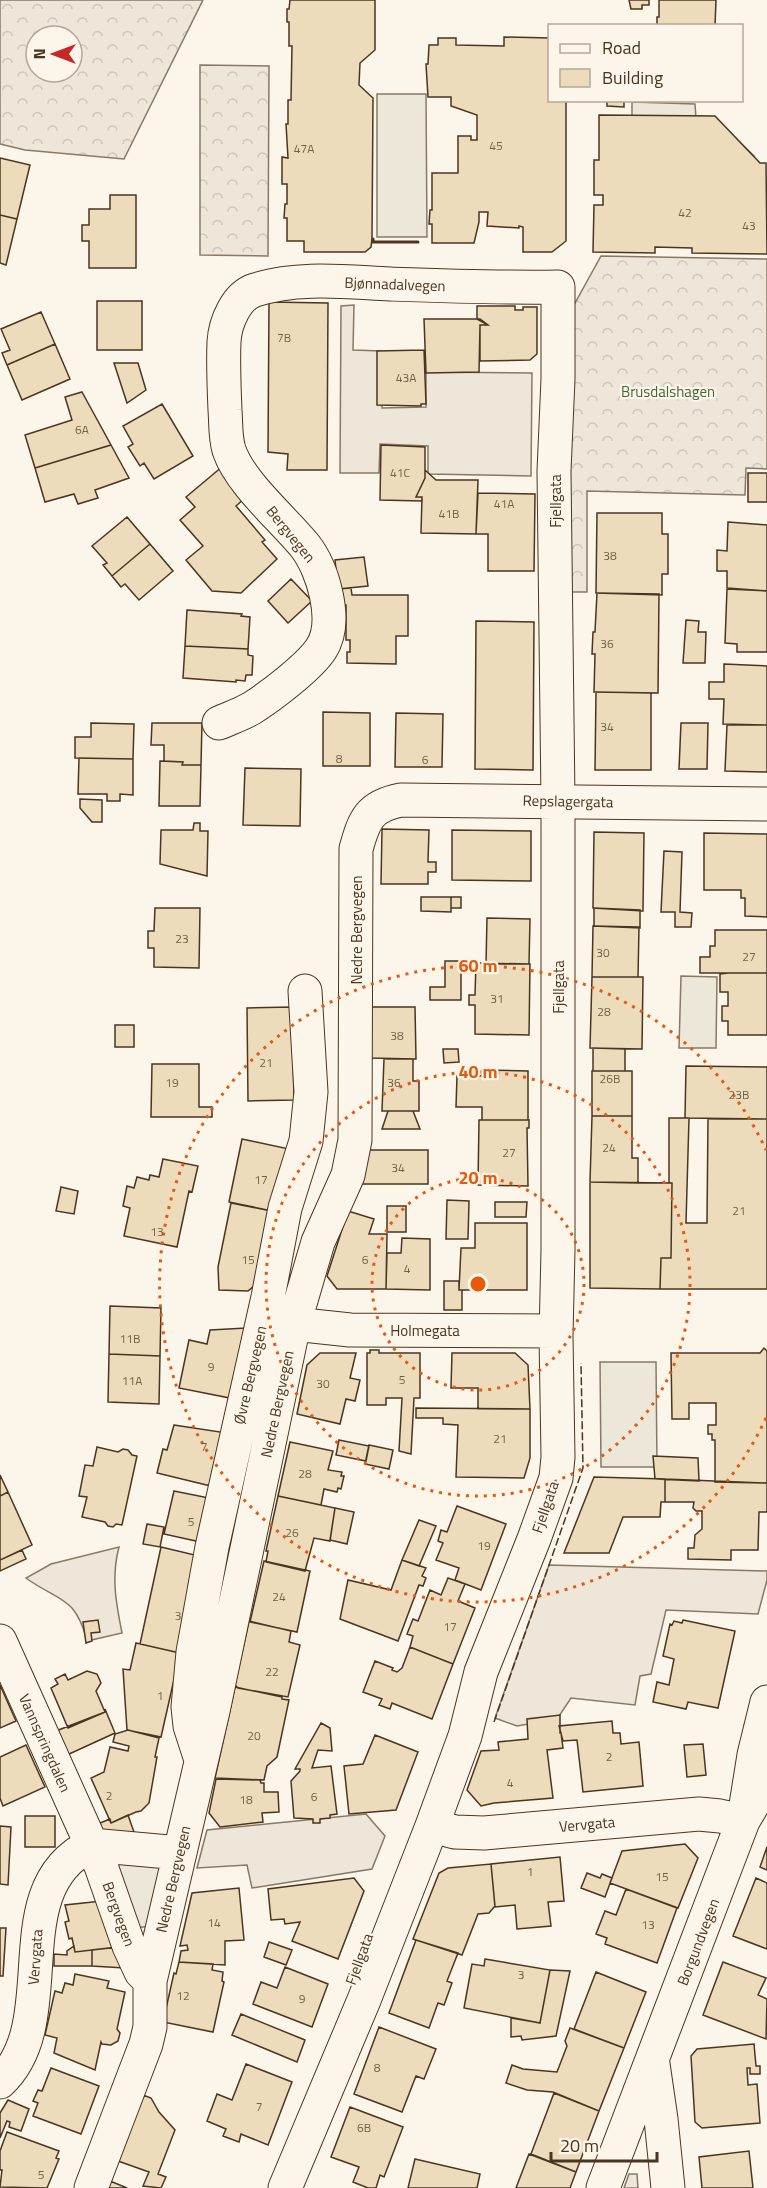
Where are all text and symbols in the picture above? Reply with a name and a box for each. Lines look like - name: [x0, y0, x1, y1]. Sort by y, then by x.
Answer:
- north arrow: [24, 24, 84, 84]
- legend: [548, 24, 743, 102]
- text: Road: [602, 34, 641, 61]
- text: N: [27, 48, 51, 60]
- text: Building: [602, 64, 663, 91]
- house number: 45: [489, 136, 503, 155]
- house number: 47A: [294, 139, 314, 158]
- house number: 42: [678, 203, 692, 222]
- house number: 43: [742, 216, 756, 235]
- street label: Bjønnadalvegen: [344, 271, 446, 297]
- house number: 7B: [277, 328, 291, 347]
- house number: 43A: [396, 368, 416, 387]
- park label: Brusdalshagen: [621, 380, 715, 403]
- house number: 6A: [75, 420, 89, 439]
- house number: 41C: [390, 463, 410, 482]
- street label: Fjellgata: [544, 474, 567, 528]
- house number: 41A: [494, 494, 514, 513]
- street label: Bergvegen: [261, 500, 321, 568]
- house number: 41B: [439, 504, 459, 523]
- house number: 38: [603, 546, 617, 565]
- house number: 36: [600, 634, 614, 653]
- house number: 34: [600, 717, 614, 736]
- house number: 8: [336, 749, 343, 768]
- house number: 6: [422, 750, 429, 769]
- street label: Repslagergata: [522, 789, 614, 813]
- street label: Nedre Bergvegen: [345, 875, 368, 985]
- house number: 23: [175, 929, 189, 948]
- house number: 30: [596, 943, 610, 962]
- house number: 27: [742, 947, 756, 966]
- text: 60 m: [458, 952, 498, 979]
- street label: Fjellgata: [547, 960, 570, 1014]
- house number: 31: [490, 989, 504, 1008]
- house number: 28: [597, 1002, 611, 1021]
- house number: 38: [390, 1026, 404, 1045]
- house number: 21: [259, 1053, 273, 1072]
- text: 40 m: [458, 1058, 498, 1085]
- house number: 26B: [600, 1069, 620, 1088]
- house number: 19: [165, 1073, 179, 1092]
- house number: 36: [387, 1073, 401, 1092]
- house number: 23B: [729, 1085, 749, 1104]
- house number: 24: [602, 1138, 616, 1157]
- house number: 27: [502, 1143, 516, 1162]
- house number: 34: [391, 1158, 405, 1177]
- text: 20 m: [458, 1164, 498, 1191]
- house number: 17: [254, 1170, 268, 1189]
- house number: 21: [732, 1201, 746, 1220]
- house number: 13: [150, 1222, 164, 1241]
- house number: 15: [241, 1250, 255, 1269]
- house number: 6: [362, 1250, 369, 1269]
- house number: 4: [404, 1259, 411, 1278]
- centre of rings: [468, 1274, 488, 1294]
- street label: Holmegata: [390, 1319, 460, 1342]
- street label: Øvre Bergvegen: [227, 1323, 273, 1427]
- house number: 11B: [120, 1329, 140, 1348]
- street label: Nedre Bergvegen: [254, 1348, 300, 1460]
- house number: 9: [208, 1357, 215, 1376]
- house number: 5: [399, 1370, 406, 1389]
- house number: 11A: [122, 1371, 142, 1390]
- house number: 30: [316, 1374, 330, 1393]
- house number: 21: [493, 1429, 507, 1448]
- house number: 7: [201, 1437, 207, 1456]
- house number: 28: [298, 1464, 312, 1483]
- street label: Fjellgata: [525, 1477, 565, 1536]
- house number: 5: [188, 1512, 195, 1531]
- house number: 26: [285, 1523, 299, 1542]
- house number: 19: [477, 1536, 491, 1555]
- house number: 24: [272, 1587, 286, 1606]
- house number: 3: [175, 1606, 181, 1625]
- house number: 17: [443, 1617, 457, 1636]
- house number: 22: [265, 1662, 279, 1681]
- house number: 1: [157, 1686, 163, 1705]
- street label: Vannspringdalen: [13, 1690, 77, 1796]
- house number: 20: [247, 1726, 261, 1745]
- house number: 2: [606, 1747, 612, 1766]
- house number: 4: [507, 1773, 514, 1792]
- house number: 2: [106, 1786, 112, 1805]
- house number: 6: [311, 1787, 318, 1806]
- house number: 18: [239, 1790, 253, 1809]
- street label: Vervgata: [558, 1810, 616, 1838]
- street label: Nedre Bergvegen: [150, 1823, 196, 1935]
- house number: 1: [527, 1862, 533, 1881]
- house number: 15: [655, 1867, 669, 1886]
- street label: Bergvegen: [97, 1878, 141, 1950]
- street label: Borgundvegen: [671, 1895, 725, 1989]
- house number: 14: [207, 1913, 221, 1932]
- house number: 13: [641, 1915, 655, 1934]
- street label: Vervgata: [22, 1928, 48, 1986]
- street label: Fjellgata: [339, 1929, 379, 1988]
- house number: 3: [518, 1965, 524, 1984]
- house number: 12: [176, 1986, 190, 2005]
- house number: 9: [299, 1989, 306, 2008]
- house number: 8: [374, 2058, 381, 2077]
- house number: 7: [256, 2097, 262, 2116]
- house number: 6B: [357, 2118, 371, 2137]
- scale bar: [551, 2125, 658, 2163]
- text: 20 m: [560, 2132, 599, 2159]
- house number: 5: [38, 2165, 45, 2184]

